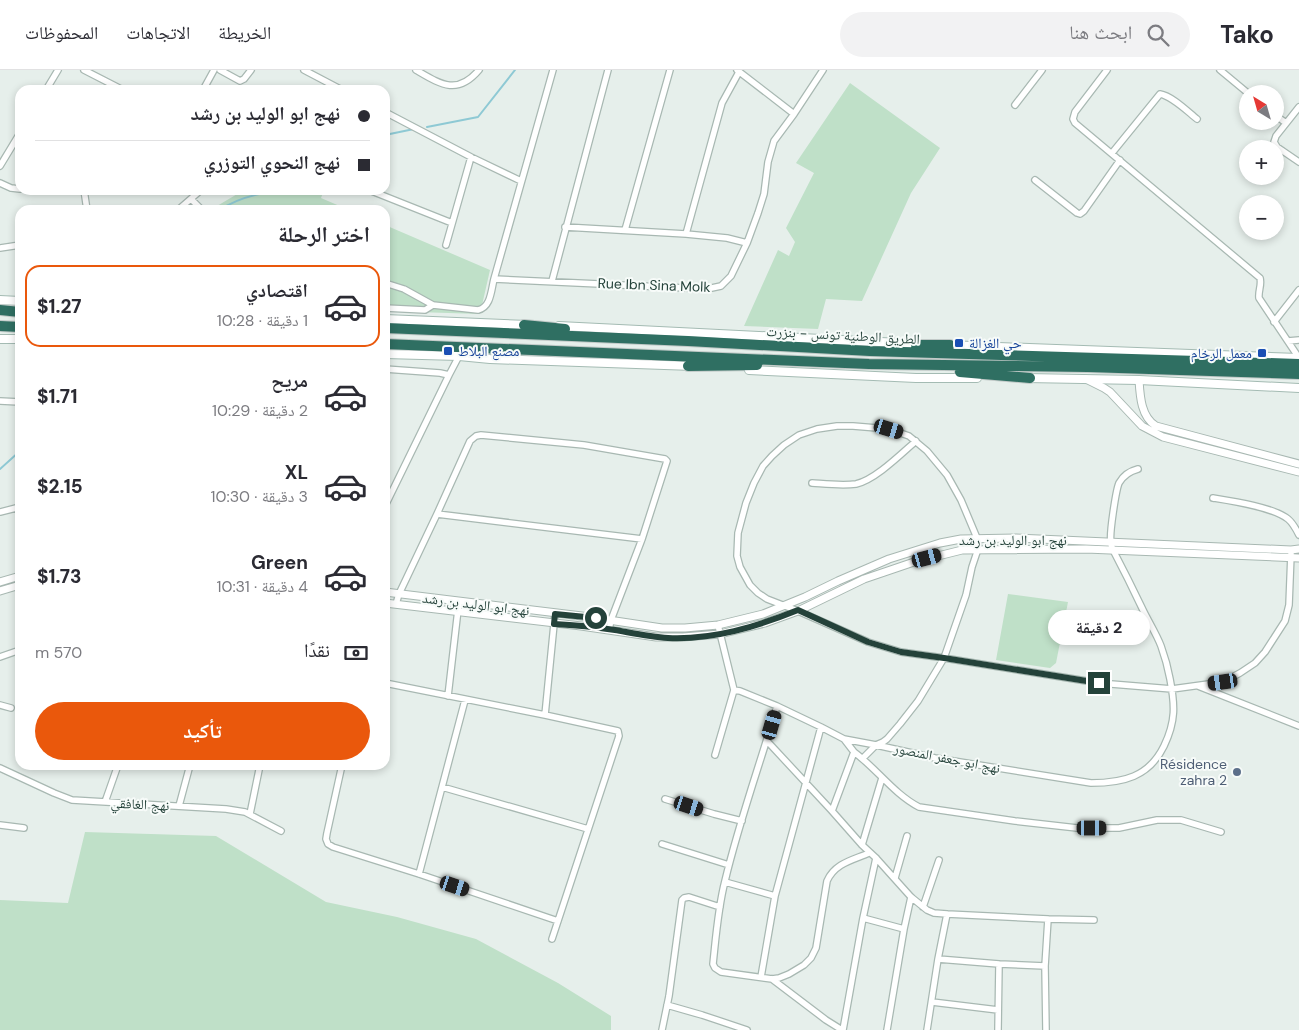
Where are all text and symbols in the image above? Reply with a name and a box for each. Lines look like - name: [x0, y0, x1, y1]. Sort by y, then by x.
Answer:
- search box: [840, 12, 1190, 57]
- text: Tako: [1220, 19, 1274, 50]
- text: ابحث هنا: [1069, 20, 1132, 45]
- text: المحفوظات: [25, 21, 98, 45]
- text: الاتجاهات: [126, 21, 190, 45]
- text: الخريطة: [218, 21, 271, 45]
- icon: search: [1144, 21, 1172, 49]
- north arrow: [1239, 85, 1284, 130]
- map controls: [1239, 85, 1284, 240]
- text: نهج ابو الوليد بن رشد: [190, 101, 340, 126]
- button: +: [1239, 140, 1284, 185]
- text: نهج النحوي التوزري: [204, 150, 340, 175]
- button: −: [1239, 195, 1284, 240]
- text: اختر الرحلة: [278, 220, 370, 249]
- street label: Rue Ibn Sina Molk: [597, 274, 711, 296]
- text: اقتصادي: [246, 278, 308, 303]
- icon: car: [323, 284, 368, 329]
- text: $1.27: [37, 294, 82, 319]
- text: 1 دقيقة · 10:28: [217, 310, 308, 331]
- street label: الطريق الوطنية تونس - بنزرت: [766, 322, 920, 349]
- place label: حي الغزالة: [969, 334, 1022, 355]
- marker: حي الغزالة: [953, 337, 965, 349]
- place label: مصنع البلاط: [458, 342, 519, 361]
- place label: معمل الرخام: [1191, 344, 1252, 363]
- marker: مصنع البلاط: [442, 345, 454, 357]
- marker: معمل الرخام: [1256, 347, 1268, 359]
- text: مريح: [271, 368, 308, 393]
- icon: car: [323, 374, 368, 419]
- text: $1.71: [37, 384, 77, 409]
- text: 2 دقيقة · 10:29: [212, 400, 308, 421]
- car: [872, 417, 905, 441]
- text: XL: [285, 460, 308, 485]
- icon: car: [323, 464, 368, 509]
- text: $2.15: [37, 474, 83, 499]
- text: 3 دقيقة · 10:30: [210, 486, 308, 507]
- street label: نهج ابو الوليد بن رشد: [959, 531, 1067, 550]
- car: [910, 547, 943, 569]
- text: Green: [251, 550, 308, 575]
- icon: car: [323, 554, 368, 599]
- text: $1.73: [37, 564, 81, 589]
- text: 4 دقيقة · 10:31: [216, 576, 308, 597]
- street label: نهج ابو الوليد بن رشد: [421, 588, 531, 621]
- route start: [585, 607, 607, 629]
- callout: 2 دقيقة: [1048, 610, 1150, 646]
- text: 2 دقيقة: [1076, 617, 1122, 638]
- text: نقدًا: [304, 638, 330, 663]
- icon: cash: [342, 639, 370, 667]
- text: 570 m: [35, 642, 82, 663]
- route end: [1088, 672, 1110, 694]
- car: [1207, 672, 1238, 692]
- button: تأكيد: [35, 702, 370, 760]
- car: [760, 709, 783, 741]
- street label: نهج ابو جعفر المنصور: [891, 739, 1002, 778]
- place label: Résidence zahra 2: [1160, 755, 1227, 789]
- marker: Résidence zahra 2: [1231, 766, 1243, 778]
- street label: نهج الغافقي: [110, 793, 170, 817]
- car: [672, 794, 705, 818]
- car: [1077, 821, 1107, 836]
- car: [438, 874, 471, 898]

